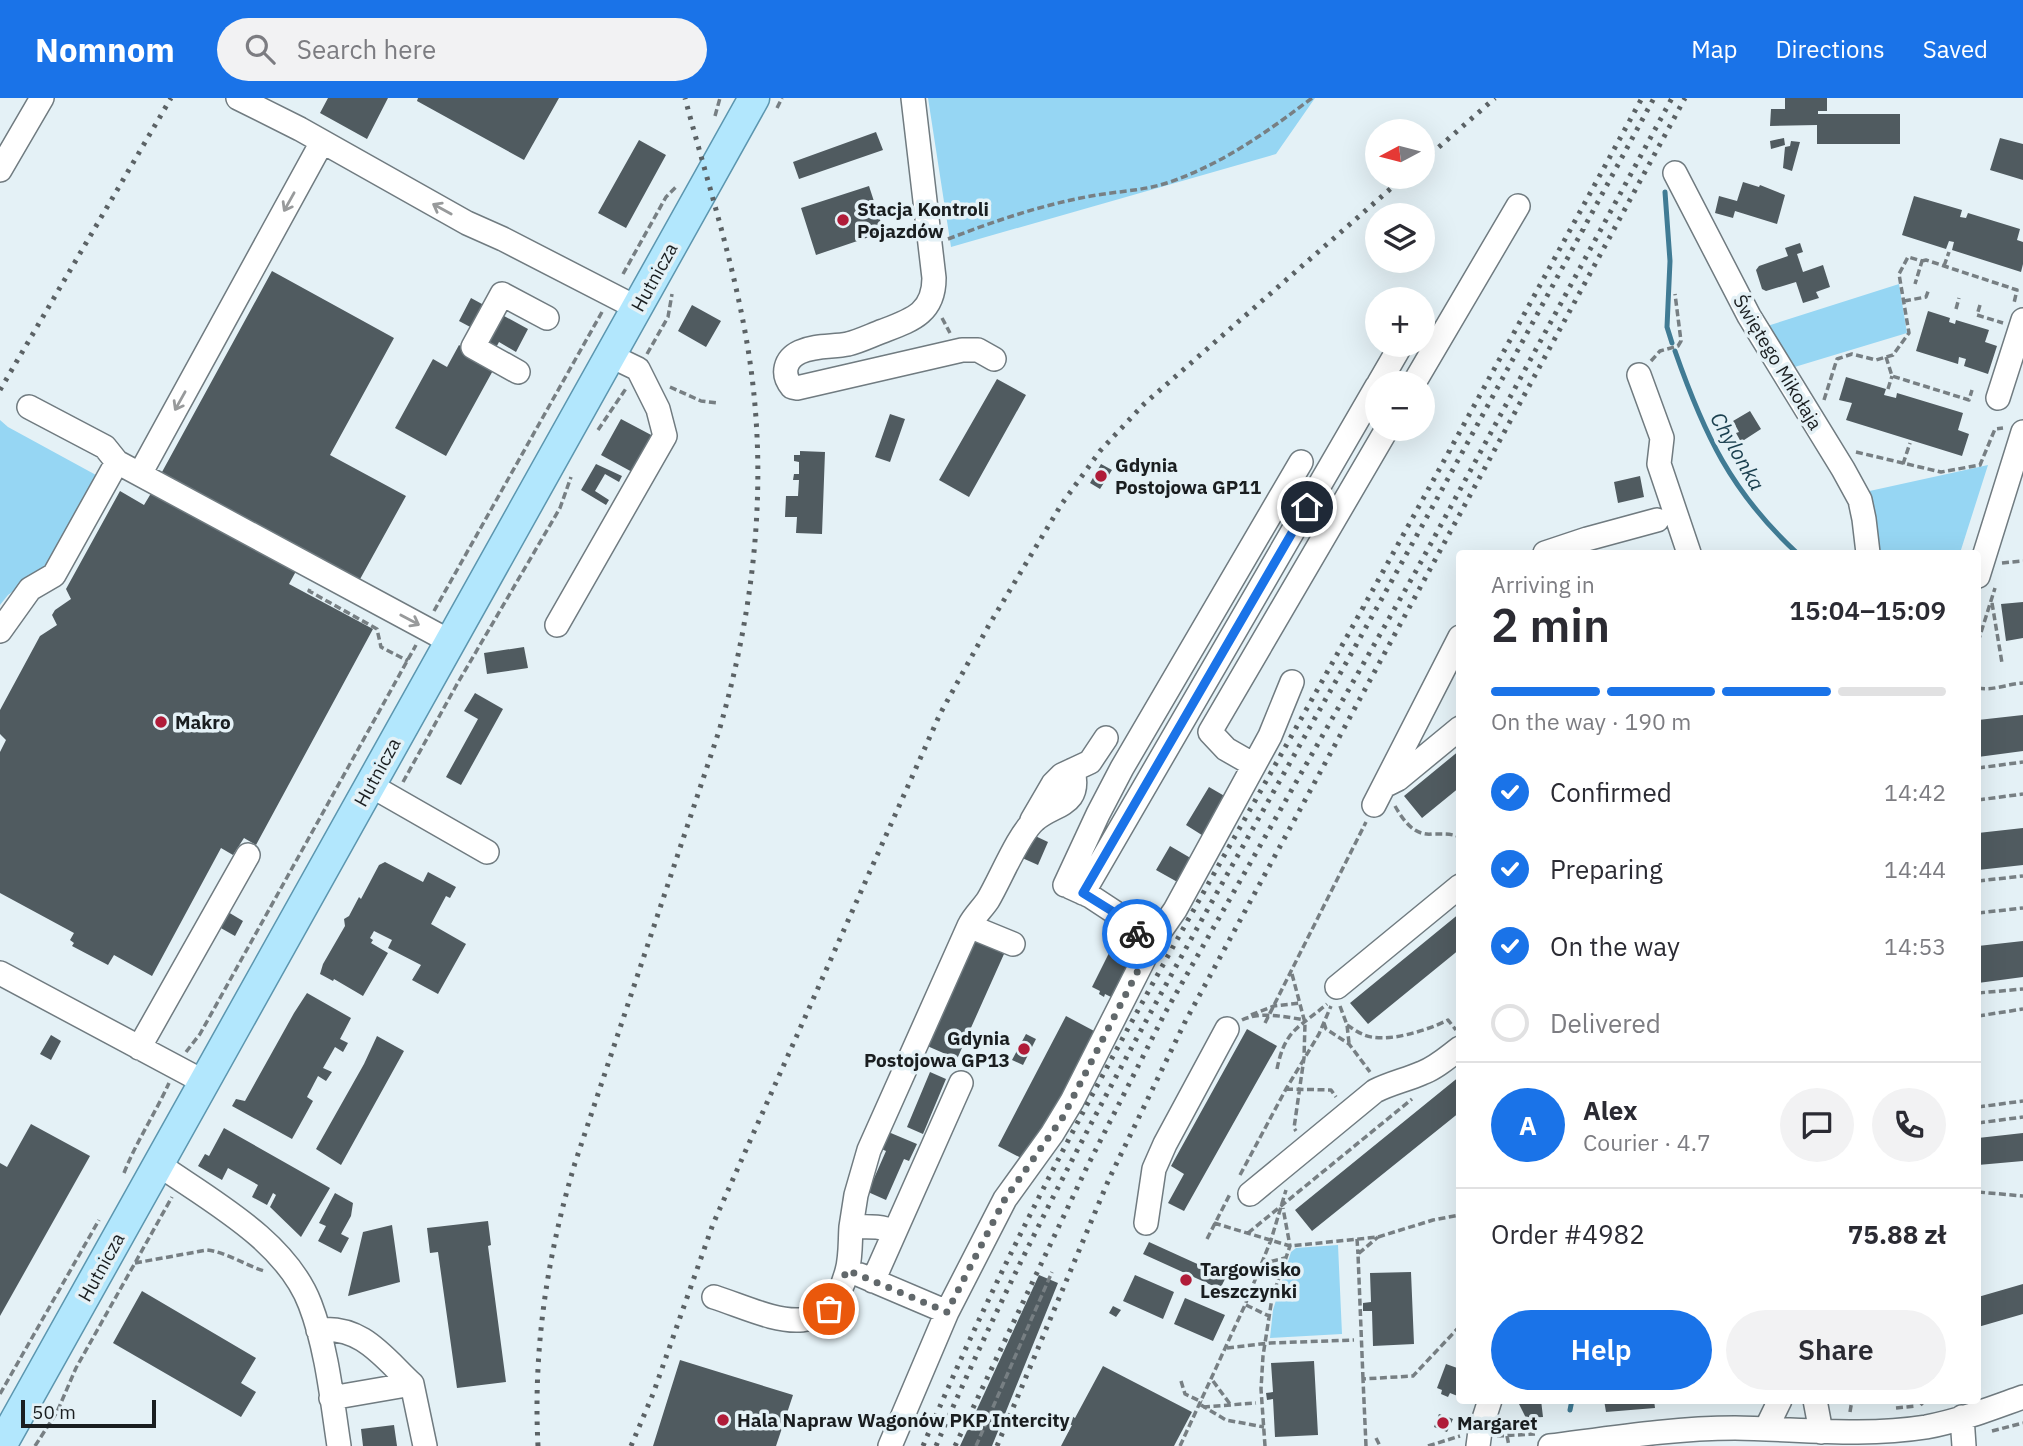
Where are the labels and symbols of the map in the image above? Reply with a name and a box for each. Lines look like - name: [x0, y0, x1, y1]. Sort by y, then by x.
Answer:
- north arrow: [1365, 119, 1435, 189]
- one-way arrow: [282, 191, 296, 211]
- place label: Stacja Kontroli Pojazdów: [857, 197, 989, 243]
- one-way arrow: [432, 202, 453, 215]
- marker: Stacja Kontroli Pojazdów: [835, 212, 851, 228]
- street label: Hutnicza: [625, 238, 683, 316]
- street label: Świętego Mikołaja: [1728, 290, 1828, 434]
- one-way arrow: [173, 391, 187, 411]
- water label: Chylonka: [1704, 407, 1772, 495]
- place label: Gdynia Postojowa GP11: [1115, 453, 1262, 499]
- marker: Gdynia Postojowa GP11: [1093, 468, 1109, 484]
- pin: [1277, 477, 1337, 537]
- one-way arrow: [399, 614, 419, 628]
- place label: Makro: [175, 710, 231, 734]
- marker: Makro: [153, 714, 169, 730]
- street label: Hutnicza: [348, 733, 406, 811]
- courier: [1102, 899, 1172, 969]
- place label: Gdynia Postojowa GP13: [864, 1026, 1010, 1072]
- marker: Gdynia Postojowa GP13: [1016, 1041, 1032, 1057]
- street label: Hutnicza: [72, 1228, 130, 1306]
- place label: Targowisko Leszczynki: [1200, 1257, 1301, 1303]
- marker: Targowisko Leszczynki: [1178, 1272, 1194, 1288]
- pin: [799, 1279, 859, 1339]
- scale bar: [21, 1397, 156, 1429]
- place label: Hala Napraw Wagonów PKP Intercity: [737, 1408, 1071, 1432]
- place label: Margaret: [1457, 1411, 1538, 1435]
- marker: Hala Napraw Wagonów PKP Intercity: [715, 1412, 731, 1428]
- marker: Margaret: [1435, 1415, 1451, 1431]

